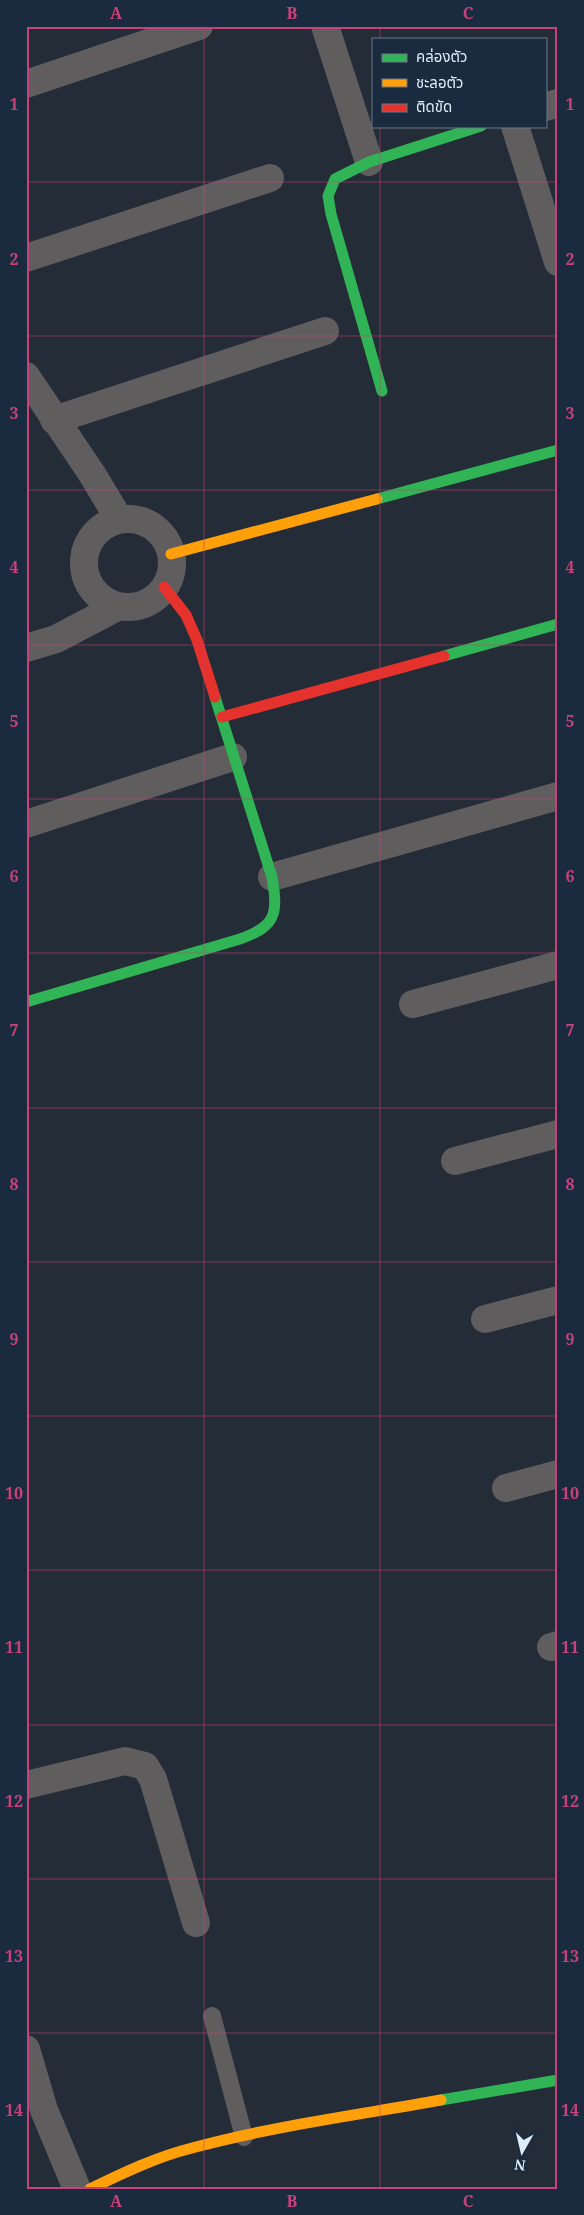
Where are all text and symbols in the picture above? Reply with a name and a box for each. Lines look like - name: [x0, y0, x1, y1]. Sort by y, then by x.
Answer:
- text: A: [110, 2, 123, 24]
- text: B: [287, 2, 298, 24]
- text: C: [463, 2, 474, 24]
- legend: [372, 38, 546, 128]
- text: คล่องตัว: [416, 46, 467, 66]
- text: ชะลอตัว: [416, 72, 463, 92]
- text: 1: [9, 93, 19, 115]
- text: 1: [565, 93, 575, 115]
- text: ติดขัด: [416, 96, 452, 116]
- text: 2: [9, 248, 19, 270]
- text: 2: [565, 248, 575, 270]
- text: 3: [9, 402, 19, 424]
- text: 3: [565, 402, 575, 424]
- text: 4: [9, 556, 19, 578]
- text: 4: [565, 556, 575, 578]
- text: 5: [9, 710, 19, 732]
- text: 5: [565, 710, 575, 732]
- text: 6: [9, 865, 19, 887]
- text: 6: [565, 865, 575, 887]
- text: 7: [9, 1019, 19, 1041]
- text: 7: [565, 1019, 575, 1041]
- text: 8: [9, 1173, 19, 1195]
- text: 8: [565, 1173, 575, 1195]
- text: 9: [9, 1328, 19, 1350]
- text: 9: [565, 1328, 575, 1350]
- text: 10: [5, 1482, 23, 1504]
- text: 10: [561, 1482, 579, 1504]
- text: 11: [5, 1636, 23, 1658]
- text: 11: [561, 1636, 579, 1658]
- text: 12: [5, 1790, 23, 1812]
- text: 12: [561, 1790, 579, 1812]
- text: 13: [5, 1945, 23, 1967]
- text: 13: [561, 1945, 579, 1967]
- text: 14: [5, 2099, 23, 2121]
- text: 14: [561, 2099, 579, 2121]
- north arrow: [496, 2128, 546, 2178]
- text: N: [513, 2155, 527, 2176]
- text: A: [110, 2190, 123, 2212]
- text: B: [287, 2190, 298, 2212]
- text: C: [463, 2190, 474, 2212]

